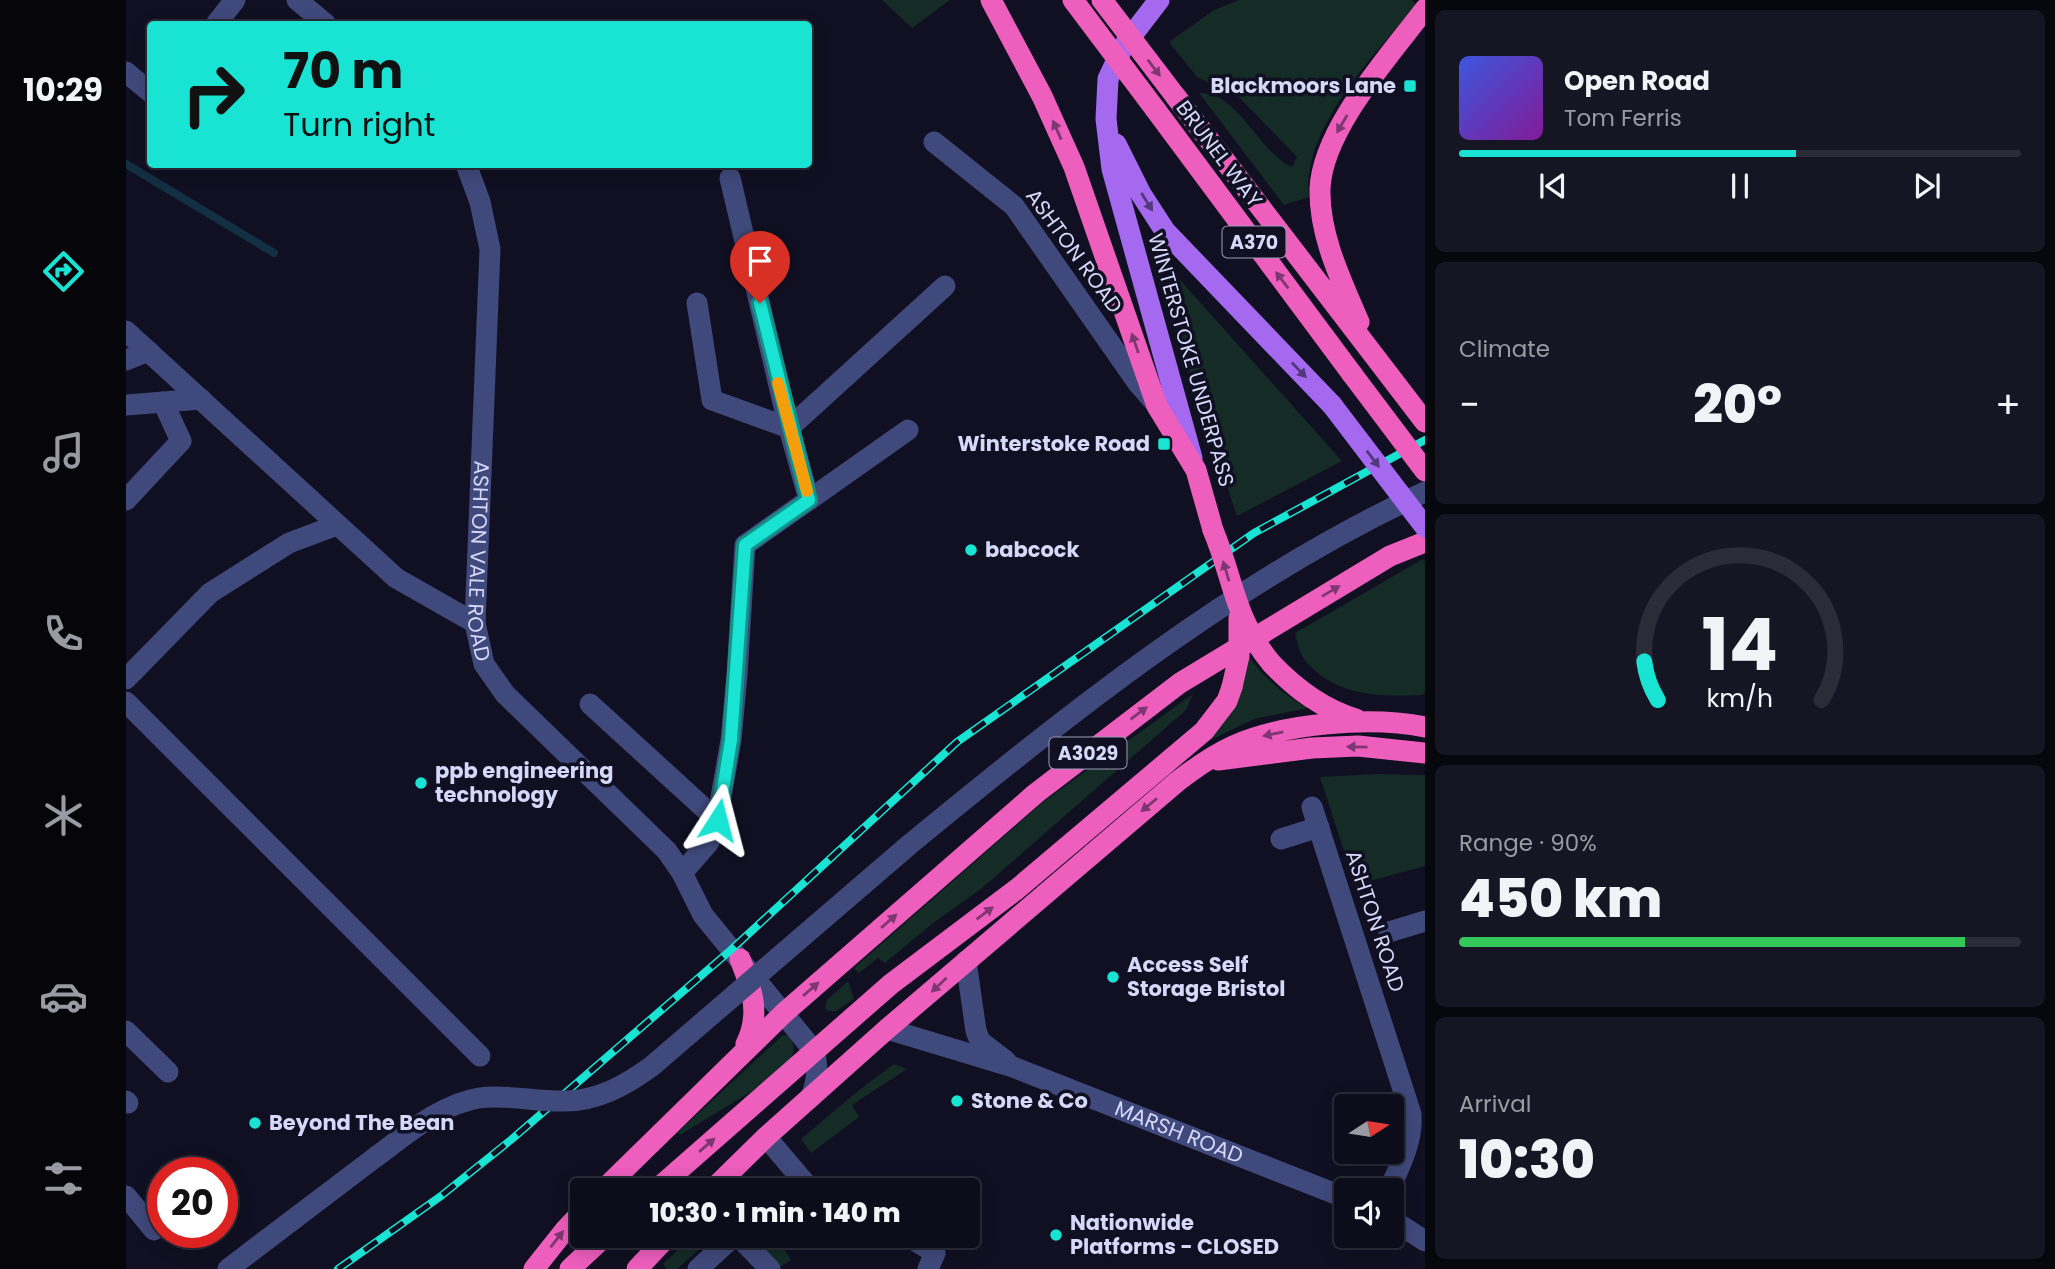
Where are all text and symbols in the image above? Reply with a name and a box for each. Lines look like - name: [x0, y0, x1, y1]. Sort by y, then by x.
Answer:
- text: 70 m: [283, 37, 403, 105]
- icon: right: [168, 49, 259, 140]
- one-way arrow: [1146, 59, 1160, 77]
- text: Open Road: [1564, 63, 1710, 99]
- text: 10:29: [23, 67, 103, 112]
- place label: Blackmoors Lane: [1211, 71, 1396, 100]
- marker: Blackmoors Lane: [1402, 78, 1418, 94]
- street label: BRUNEL WAY: [1170, 94, 1269, 213]
- text: Turn right: [283, 102, 435, 147]
- text: Tom Ferris: [1564, 102, 1682, 134]
- one-way arrow: [1336, 114, 1348, 133]
- one-way arrow: [1051, 119, 1062, 140]
- icon: previous: [1534, 167, 1572, 205]
- icon: pause: [1721, 167, 1759, 205]
- icon: next: [1908, 167, 1946, 205]
- street label: ASHTON ROAD: [1019, 183, 1129, 319]
- one-way arrow: [1140, 193, 1153, 212]
- road number: A370: [1222, 226, 1286, 258]
- street label: WINTERSTOKE UNDERPASS: [1141, 230, 1242, 490]
- pin: [730, 231, 790, 303]
- icon: arrive: [741, 242, 779, 280]
- icon: directions: [39, 247, 88, 296]
- one-way arrow: [1276, 271, 1290, 289]
- one-way arrow: [1129, 333, 1140, 354]
- text: Climate: [1459, 333, 1550, 365]
- one-way arrow: [1291, 362, 1308, 379]
- text: 20°: [1693, 368, 1782, 441]
- text: −: [1459, 378, 1480, 431]
- text: +: [1995, 378, 2021, 431]
- icon: music: [39, 428, 88, 477]
- place label: Winterstoke Road: [958, 429, 1150, 458]
- marker: Winterstoke Road: [1156, 436, 1172, 452]
- one-way arrow: [1366, 450, 1380, 468]
- street label: ASHTON VALE ROAD: [460, 460, 498, 664]
- place label: babcock: [985, 535, 1080, 564]
- marker: babcock: [963, 542, 979, 558]
- one-way arrow: [1221, 560, 1231, 581]
- one-way arrow: [1322, 585, 1341, 597]
- text: 14: [1702, 595, 1778, 696]
- icon: phone: [39, 609, 88, 658]
- text: km/h: [1707, 681, 1773, 716]
- one-way arrow: [1130, 706, 1148, 721]
- one-way arrow: [1262, 728, 1284, 739]
- road number: A3029: [1049, 738, 1126, 768]
- one-way arrow: [1346, 741, 1368, 753]
- place label: ppb engineering technology: [435, 756, 613, 809]
- marker: ppb engineering technology: [413, 775, 429, 791]
- position arrow: [681, 783, 755, 857]
- icon: climate: [39, 791, 88, 840]
- one-way arrow: [1140, 797, 1158, 813]
- text: Range · 90%: [1459, 827, 1597, 859]
- street label: ASHTON ROAD: [1339, 846, 1412, 995]
- text: 450 km: [1459, 862, 1662, 935]
- one-way arrow: [975, 906, 994, 920]
- one-way arrow: [880, 913, 898, 929]
- place label: Access Self Storage Bristol: [1127, 950, 1286, 1003]
- marker: Access Self Storage Bristol: [1105, 969, 1121, 985]
- icon: car: [39, 972, 88, 1021]
- one-way arrow: [931, 977, 948, 994]
- one-way arrow: [802, 982, 819, 997]
- place label: Stone & Co: [971, 1086, 1088, 1115]
- text: Arrival: [1459, 1088, 1531, 1120]
- marker: Stone & Co: [949, 1093, 965, 1109]
- street label: MARSH ROAD: [1111, 1093, 1248, 1170]
- north arrow: [1334, 1094, 1404, 1164]
- map controls: [1334, 1094, 1404, 1248]
- place label: Beyond The Bean: [269, 1108, 454, 1137]
- marker: Beyond The Bean: [247, 1115, 263, 1131]
- text: 10:30: [1459, 1123, 1595, 1196]
- one-way arrow: [698, 1137, 716, 1153]
- icon: filters: [39, 1154, 88, 1203]
- speed limit sign: 20: [147, 1157, 238, 1248]
- button: sound: [1334, 1178, 1404, 1248]
- text: 10:30 · 1 min · 140 m: [649, 1195, 901, 1231]
- place label: Nationwide Platforms - CLOSED: [1070, 1208, 1279, 1261]
- marker: Nationwide Platforms - CLOSED: [1048, 1227, 1064, 1243]
- one-way arrow: [550, 1231, 565, 1249]

